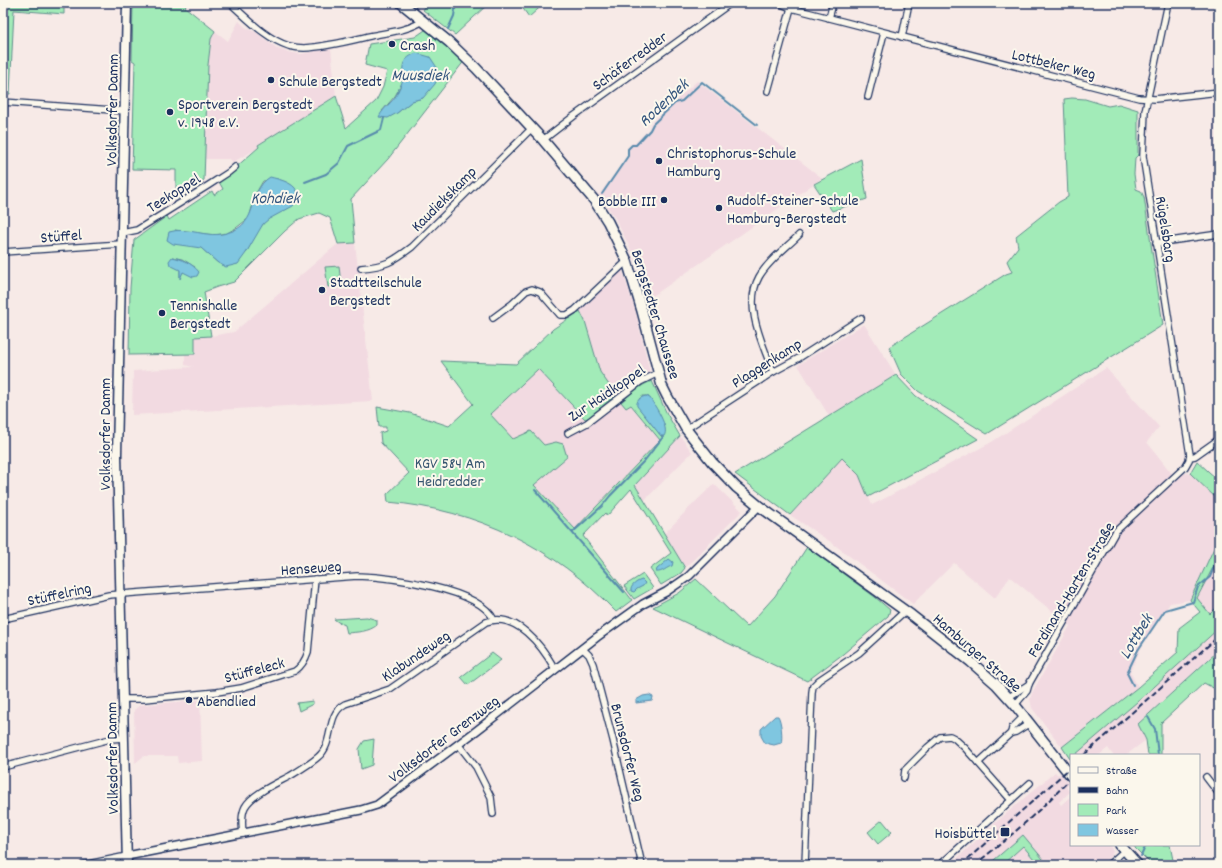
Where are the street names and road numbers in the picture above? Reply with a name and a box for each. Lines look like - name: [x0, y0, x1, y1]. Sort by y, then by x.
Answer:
- street label: Schäferredder: [588, 27, 673, 97]
- street label: Lottbeker Weg: [1009, 44, 1098, 87]
- street label: Volksdorfer Damm: [101, 54, 126, 166]
- street label: Kaudiekskamp: [407, 162, 483, 238]
- street label: Teekoppel: [143, 168, 206, 220]
- street label: Rügelsbarg: [1148, 195, 1181, 264]
- street label: Stüffel: [40, 225, 83, 250]
- street label: Bergstedter Chaussee: [624, 247, 685, 382]
- street label: Plaggenkamp: [728, 333, 807, 395]
- street label: Zur Haidkoppel: [564, 360, 651, 428]
- street label: Volksdorfer Damm: [95, 378, 118, 490]
- street label: Ferdinand-Harten-Straße: [1023, 518, 1122, 662]
- street label: Henseweg: [280, 556, 342, 583]
- street label: Stüffelring: [25, 577, 94, 613]
- street label: Hamburger Straße: [927, 609, 1026, 699]
- street label: Klabundeweg: [377, 625, 456, 689]
- street label: Stüffeleck: [222, 652, 287, 690]
- street label: Volksdorfer Grenzweg: [384, 691, 505, 789]
- street label: Brunsdorfer Weg: [603, 701, 650, 804]
- street label: Volksdorfer Damm: [101, 702, 126, 814]

